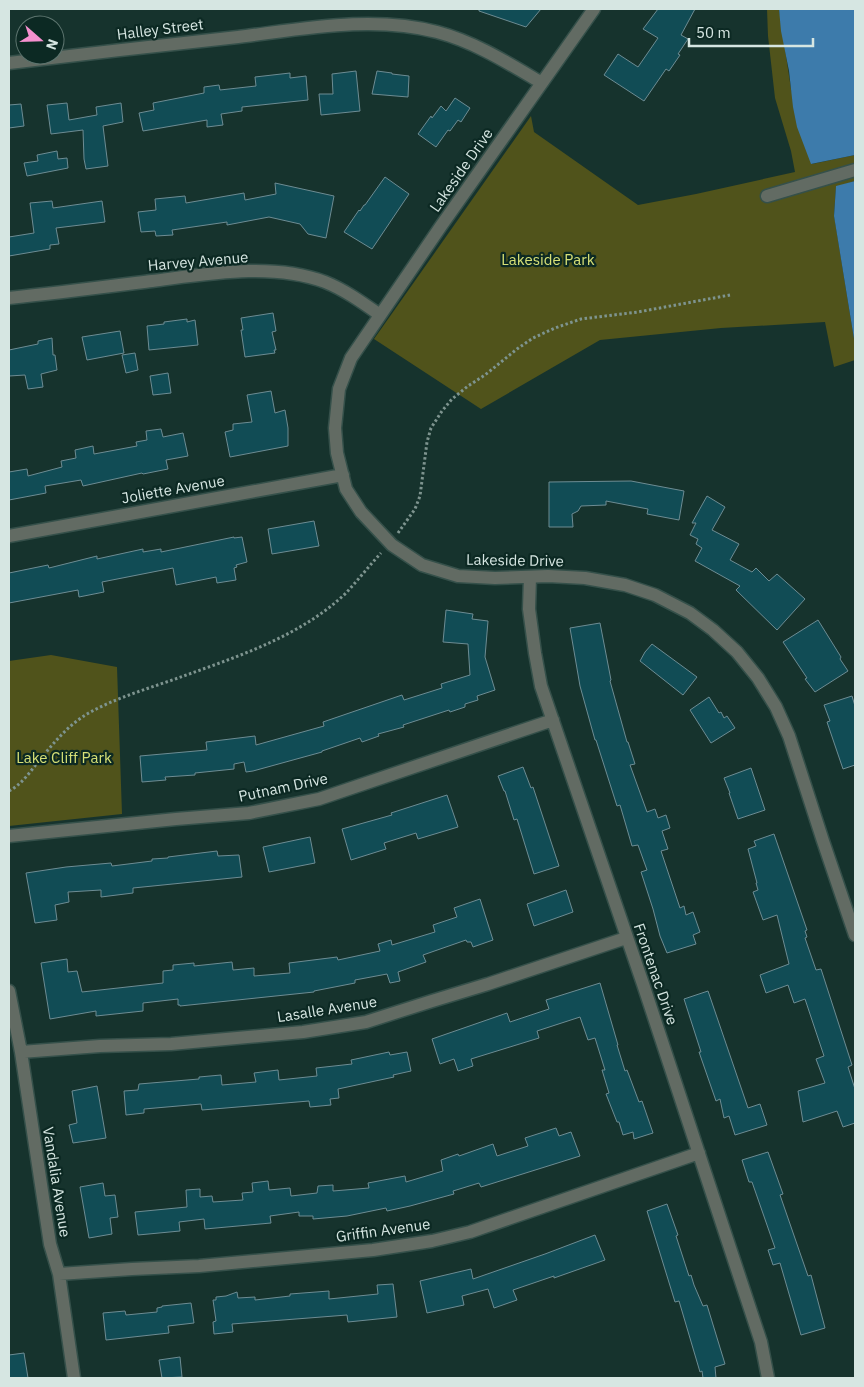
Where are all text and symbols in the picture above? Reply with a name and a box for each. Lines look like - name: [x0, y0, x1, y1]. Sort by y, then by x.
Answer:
- street label: Halley Street: [116, 14, 204, 44]
- north arrow: [15, 15, 65, 65]
- scale bar: [689, 15, 813, 47]
- text: 50 m: [696, 23, 731, 42]
- text: N: [42, 37, 62, 52]
- street label: Lakeside Drive: [425, 125, 497, 215]
- street label: Harvey Avenue: [147, 247, 249, 275]
- park label: Lakeside Park: [501, 250, 595, 269]
- street label: Joliette Avenue: [120, 471, 226, 507]
- street label: Lakeside Drive: [466, 550, 564, 570]
- park label: Lake Cliff Park: [16, 748, 112, 767]
- street label: Putnam Drive: [237, 768, 329, 806]
- street label: Frontenac Drive: [630, 921, 682, 1027]
- street label: Lasalle Avenue: [276, 992, 378, 1026]
- street label: Vandalia Avenue: [39, 1125, 75, 1239]
- street label: Griffin Avenue: [335, 1214, 431, 1246]

